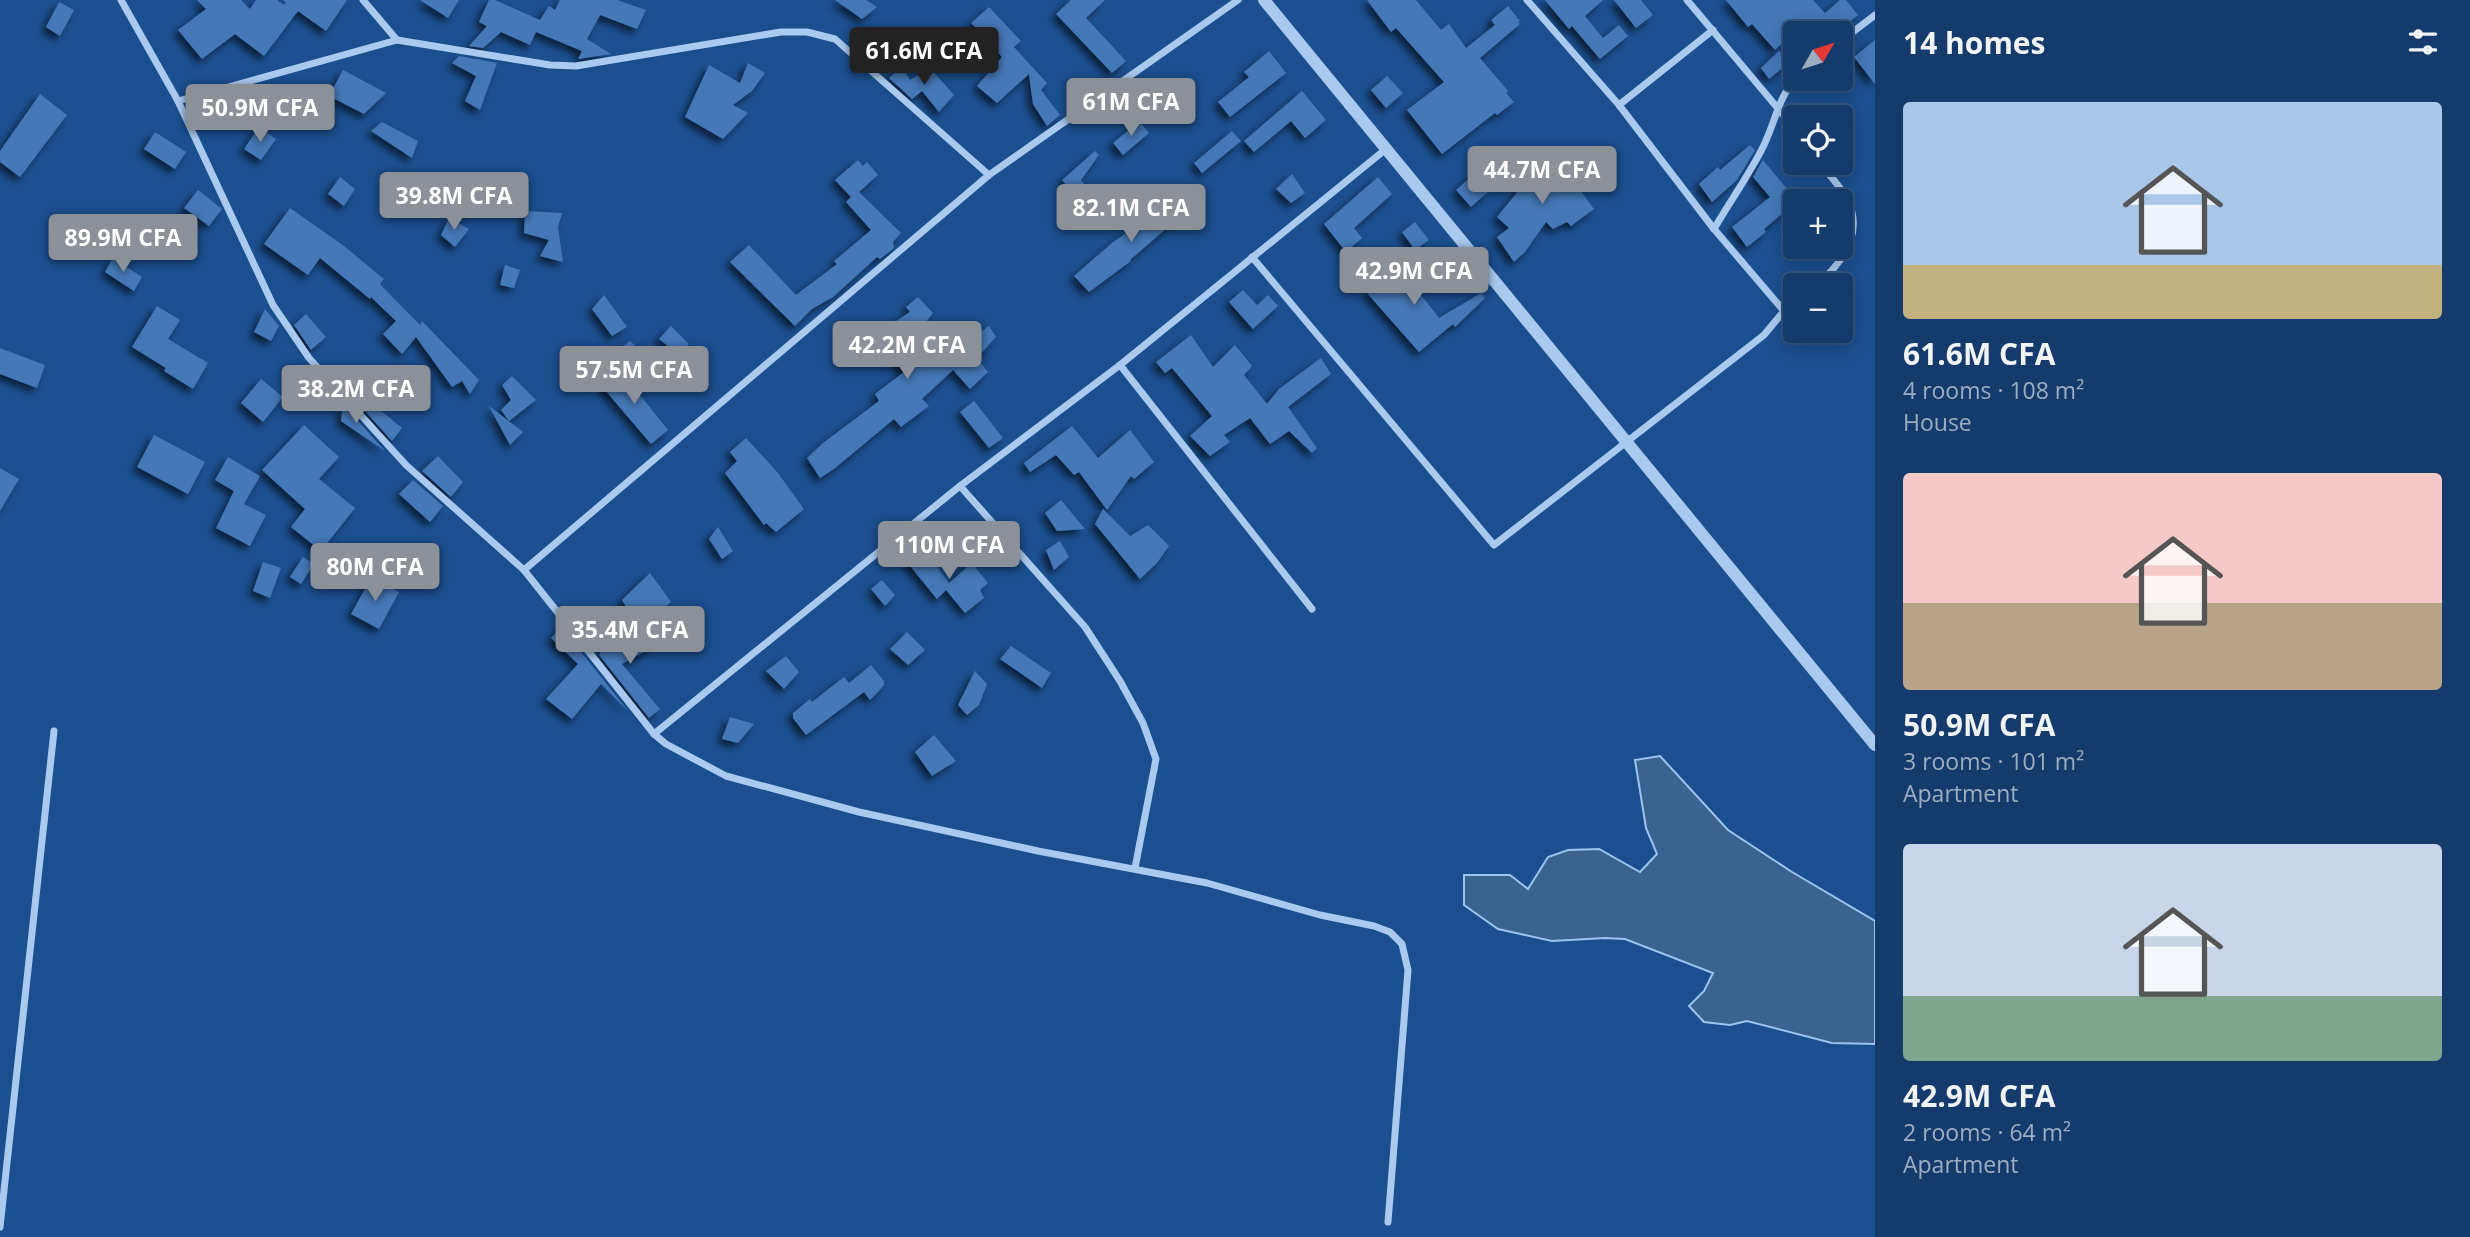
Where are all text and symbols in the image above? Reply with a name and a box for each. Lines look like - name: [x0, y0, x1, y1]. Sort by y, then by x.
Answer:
- north arrow: [1783, 21, 1853, 91]
- map controls: [1783, 21, 1853, 343]
- text: 14 homes: [1903, 22, 2046, 63]
- icon: filters: [2404, 23, 2442, 61]
- pin: 61.6M CFA: [844, 28, 1004, 87]
- text: 61.6M CFA: [866, 34, 982, 66]
- pin: 61M CFA: [1066, 78, 1196, 138]
- pin: 50.9M CFA: [180, 85, 340, 144]
- text: 61M CFA: [1082, 85, 1180, 117]
- text: 50.9M CFA: [202, 91, 318, 123]
- button: locate: [1783, 105, 1853, 175]
- pin: 44.7M CFA: [1462, 146, 1622, 206]
- icon: home: [2110, 147, 2236, 273]
- text: 44.7M CFA: [1484, 153, 1600, 185]
- pin: 39.8M CFA: [374, 173, 534, 232]
- text: 39.8M CFA: [396, 179, 512, 211]
- pin: 82.1M CFA: [1051, 184, 1211, 244]
- button: +: [1783, 189, 1853, 259]
- text: 82.1M CFA: [1073, 191, 1189, 223]
- pin: 89.9M CFA: [43, 215, 203, 274]
- text: 89.9M CFA: [65, 221, 181, 253]
- pin: 42.9M CFA: [1334, 247, 1494, 307]
- text: 42.9M CFA: [1356, 254, 1472, 286]
- button: −: [1783, 273, 1853, 343]
- pin: 42.2M CFA: [827, 322, 987, 381]
- text: 42.2M CFA: [849, 328, 965, 360]
- text: 61.6M CFA: [1903, 333, 2055, 374]
- pin: 57.5M CFA: [554, 346, 714, 406]
- text: 57.5M CFA: [576, 353, 692, 385]
- pin: 38.2M CFA: [276, 366, 436, 425]
- text: 38.2M CFA: [298, 372, 414, 404]
- text: 4 rooms · 108 m²: [1903, 374, 2084, 406]
- text: House: [1903, 406, 1972, 438]
- icon: home: [2110, 518, 2236, 644]
- pin: 110M CFA: [877, 522, 1021, 581]
- text: 110M CFA: [894, 528, 1004, 560]
- pin: 80M CFA: [310, 544, 440, 603]
- text: 80M CFA: [326, 550, 424, 582]
- pin: 35.4M CFA: [550, 606, 710, 666]
- text: 35.4M CFA: [572, 613, 688, 645]
- text: 50.9M CFA: [1903, 704, 2055, 745]
- text: 3 rooms · 101 m²: [1903, 745, 2084, 777]
- text: Apartment: [1903, 777, 2019, 809]
- icon: home: [2110, 889, 2236, 1015]
- text: 42.9M CFA: [1903, 1075, 2055, 1116]
- text: 2 rooms · 64 m²: [1903, 1116, 2071, 1148]
- text: Apartment: [1903, 1148, 2019, 1180]

